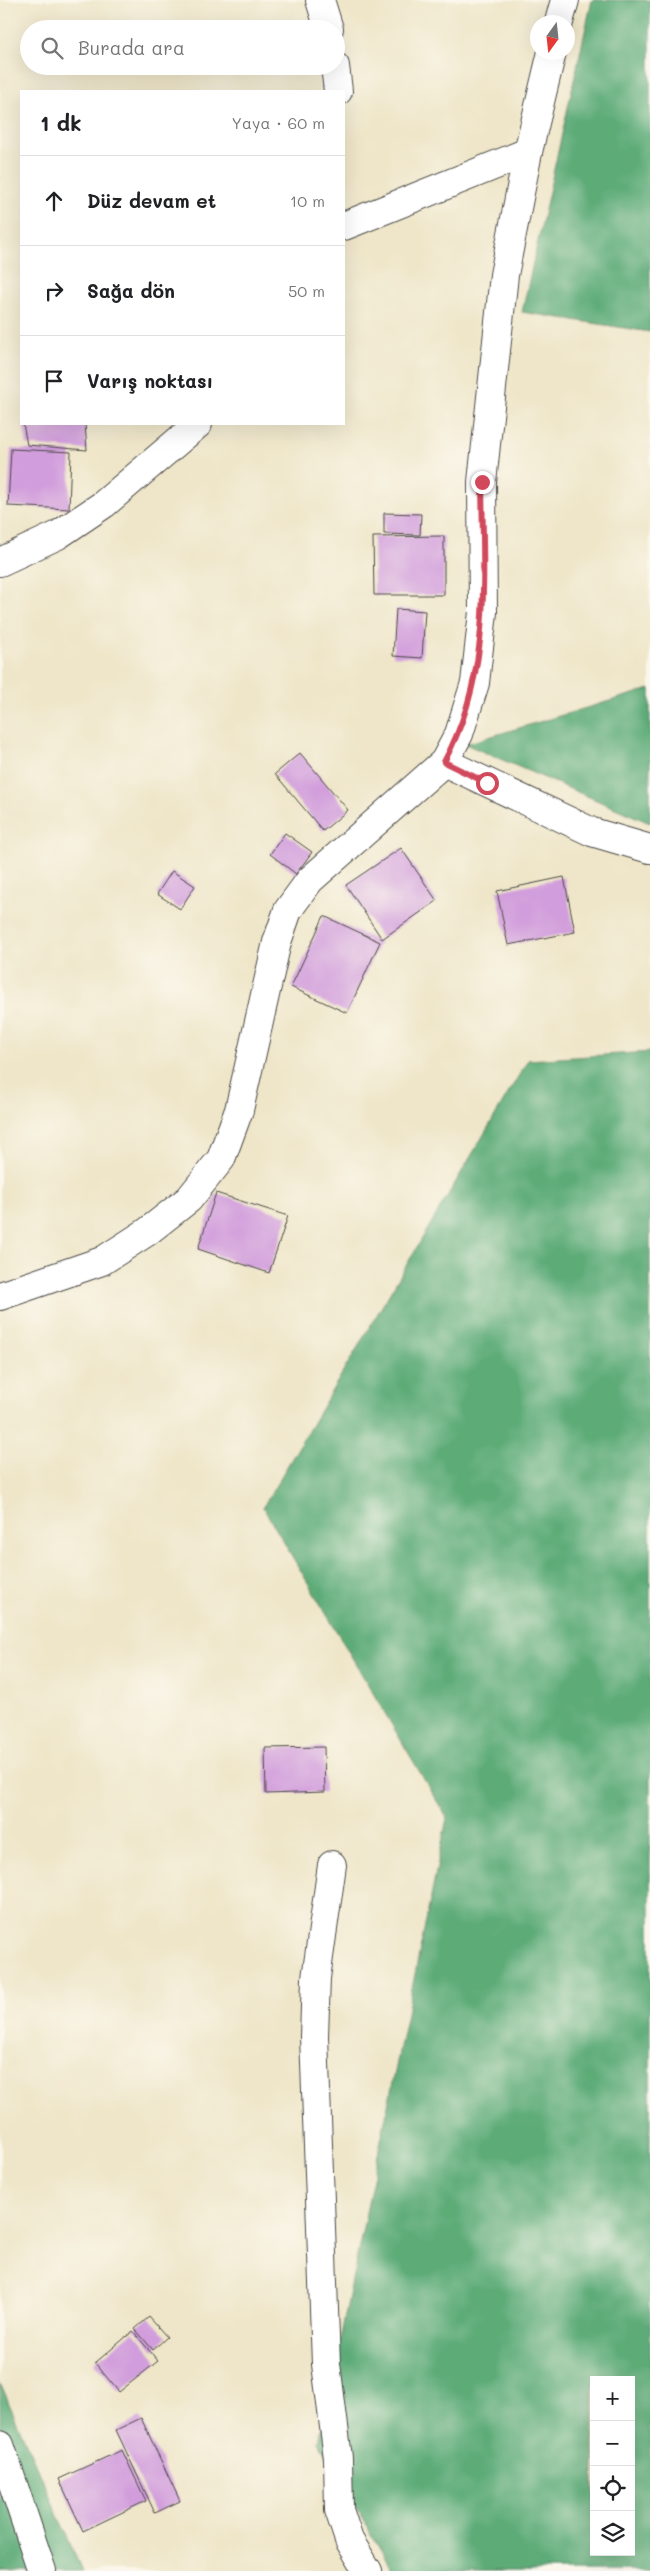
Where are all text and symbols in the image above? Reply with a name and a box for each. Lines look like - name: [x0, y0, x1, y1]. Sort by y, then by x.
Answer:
- north arrow: [530, 15, 575, 60]
- search box: [20, 20, 345, 75]
- icon: search: [38, 34, 66, 62]
- text: Burada ara: [78, 35, 185, 60]
- text: 1 dk: [40, 109, 81, 136]
- text: Yaya · 60 m: [232, 112, 325, 133]
- icon: ahead: [40, 187, 68, 215]
- text: Düz devam et: [87, 188, 216, 213]
- text: 10 m: [290, 190, 325, 211]
- icon: right: [40, 277, 68, 305]
- text: Sağa dön: [87, 278, 175, 303]
- text: 50 m: [288, 280, 325, 301]
- icon: arrive: [40, 367, 68, 395]
- text: Varış noktası: [87, 368, 213, 393]
- route end: [471, 471, 494, 494]
- route start: [476, 772, 499, 795]
- map controls: [590, 2376, 635, 2556]
- button: +: [590, 2376, 635, 2421]
- button: −: [590, 2421, 635, 2466]
- button: locate: [590, 2466, 635, 2511]
- button: layers: [590, 2511, 635, 2556]

